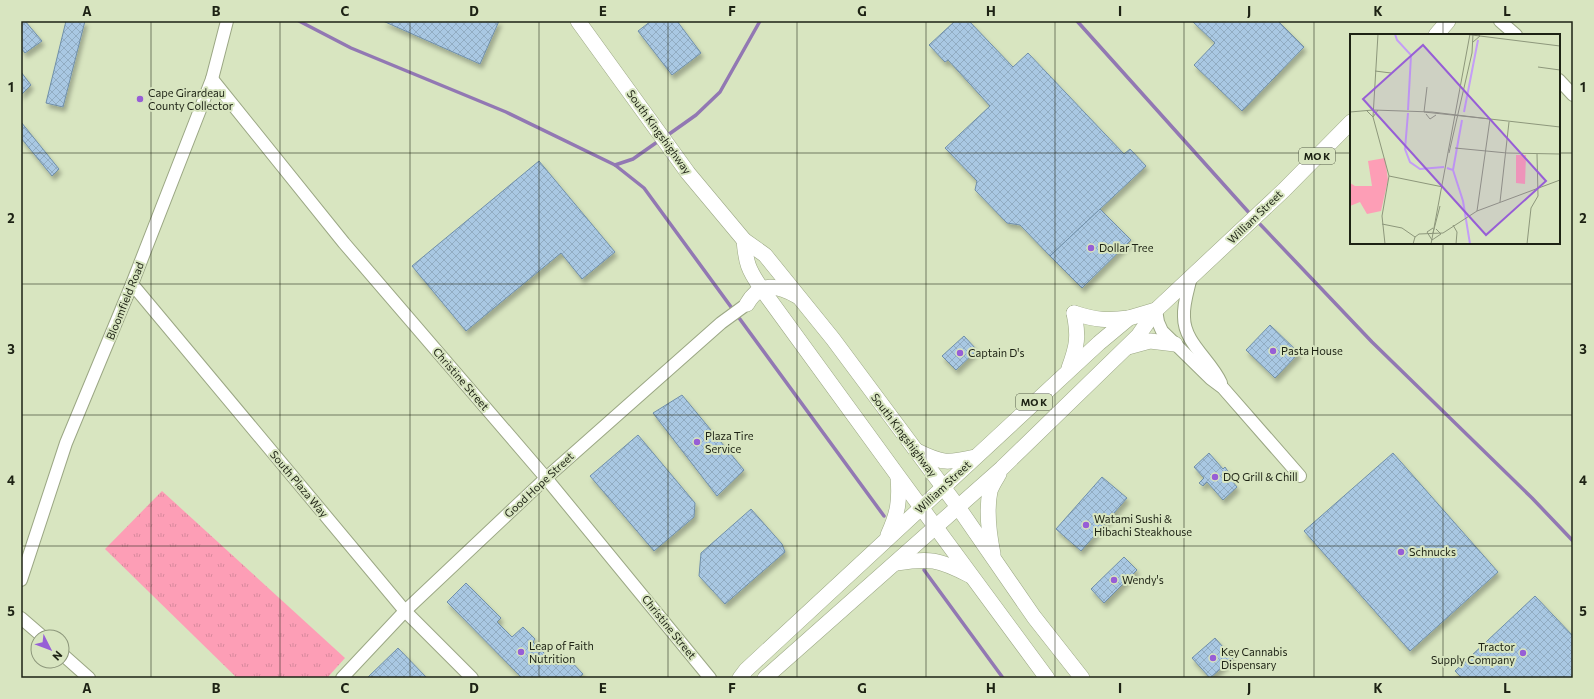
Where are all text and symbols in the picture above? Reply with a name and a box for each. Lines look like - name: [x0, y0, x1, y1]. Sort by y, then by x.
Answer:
- text: A: [82, 3, 92, 19]
- text: B: [212, 3, 221, 19]
- text: C: [341, 3, 350, 19]
- text: D: [469, 3, 479, 19]
- text: E: [599, 3, 607, 19]
- text: F: [728, 3, 736, 19]
- text: G: [857, 3, 867, 19]
- text: H: [986, 3, 996, 19]
- text: I: [1118, 3, 1122, 19]
- text: J: [1247, 3, 1251, 19]
- text: K: [1373, 3, 1383, 19]
- text: L: [1503, 3, 1511, 19]
- inset map: [1350, 34, 1560, 244]
- text: 1: [8, 79, 14, 95]
- text: 1: [1580, 79, 1586, 95]
- place label: Cape Girardeau County Collector: [148, 86, 234, 112]
- street label: South Kingshighway: [625, 87, 694, 177]
- marker: Cape Girardeau County Collector: [135, 94, 145, 104]
- road number: MO K: [1299, 148, 1335, 164]
- street label: William Street: [1225, 187, 1285, 246]
- text: 2: [7, 210, 15, 226]
- text: 2: [1579, 210, 1587, 226]
- place label: Dollar Tree: [1099, 241, 1154, 254]
- marker: Dollar Tree: [1086, 243, 1096, 253]
- street label: Bloomfield Road: [103, 260, 146, 342]
- text: 3: [7, 341, 15, 357]
- text: 3: [1579, 341, 1587, 357]
- place label: Pasta House: [1281, 344, 1343, 357]
- street label: Christine Street: [431, 345, 492, 413]
- place label: Captain D's: [968, 346, 1025, 359]
- marker: Pasta House: [1268, 346, 1278, 356]
- marker: Captain D's: [955, 348, 965, 358]
- street label: South Kingshighway: [869, 391, 940, 479]
- road number: MO K: [1016, 394, 1052, 410]
- place label: Plaza Tire Service: [705, 429, 754, 455]
- marker: Plaza Tire Service: [692, 437, 702, 447]
- street label: South Plaza Way: [268, 448, 331, 520]
- street label: Good Hope Street: [501, 449, 576, 520]
- street label: William Street: [912, 457, 973, 516]
- place label: DQ Grill & Chill: [1223, 470, 1298, 483]
- text: 4: [7, 472, 15, 488]
- marker: DQ Grill & Chill: [1210, 472, 1220, 482]
- text: 4: [1579, 472, 1587, 488]
- place label: Watami Sushi & Hibachi Steakhouse: [1094, 512, 1192, 538]
- marker: Watami Sushi & Hibachi Steakhouse: [1081, 520, 1091, 530]
- place label: Schnucks: [1409, 545, 1456, 558]
- marker: Schnucks: [1396, 547, 1406, 557]
- place label: Wendy's: [1122, 573, 1164, 586]
- marker: Wendy's: [1109, 575, 1119, 585]
- street label: Christine Street: [640, 592, 700, 662]
- text: 5: [7, 603, 15, 619]
- text: 5: [1579, 603, 1587, 619]
- north arrow: [30, 629, 70, 669]
- place label: Leap of Faith Nutrition: [529, 639, 594, 665]
- place label: Tractor Supply Company: [1431, 640, 1516, 666]
- place label: Key Cannabis Dispensary: [1221, 645, 1287, 671]
- marker: Leap of Faith Nutrition: [516, 647, 526, 657]
- marker: Tractor Supply Company: [1518, 648, 1528, 658]
- text: N: [50, 649, 65, 663]
- marker: Key Cannabis Dispensary: [1208, 653, 1218, 663]
- text: A: [82, 680, 92, 696]
- text: B: [212, 680, 221, 696]
- text: C: [341, 680, 350, 696]
- text: D: [469, 680, 479, 696]
- text: E: [599, 680, 607, 696]
- text: F: [728, 680, 736, 696]
- text: G: [857, 680, 867, 696]
- text: H: [986, 680, 996, 696]
- text: I: [1118, 680, 1122, 696]
- text: J: [1247, 680, 1251, 696]
- text: K: [1373, 680, 1383, 696]
- text: L: [1503, 680, 1511, 696]

